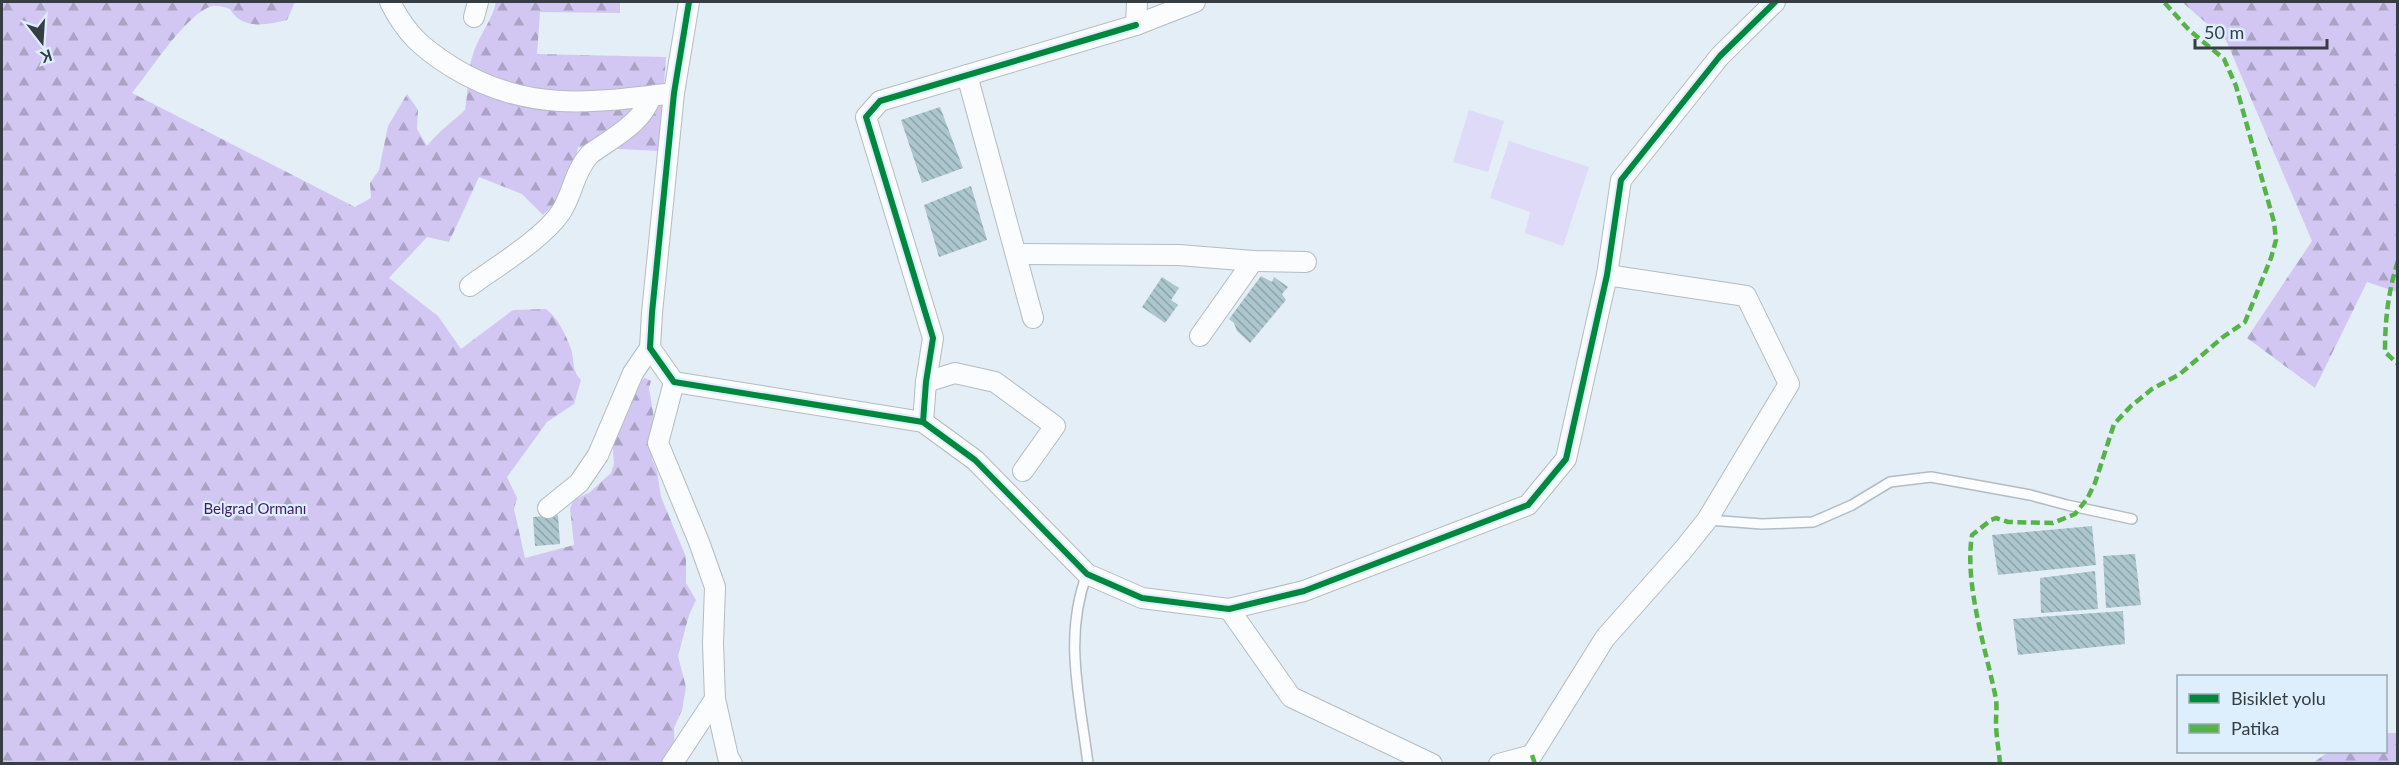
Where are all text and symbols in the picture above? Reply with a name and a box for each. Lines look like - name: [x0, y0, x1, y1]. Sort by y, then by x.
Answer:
- north arrow: [12, 12, 72, 72]
- scale bar: [2195, 12, 2327, 50]
- text: 50 m: [2204, 21, 2244, 43]
- text: K: [38, 46, 55, 68]
- park label: Belgrad Ormanı: [204, 499, 306, 517]
- legend: [2177, 675, 2387, 753]
- text: Bisiklet yolu: [2231, 687, 2326, 709]
- text: Patika: [2231, 717, 2280, 739]

